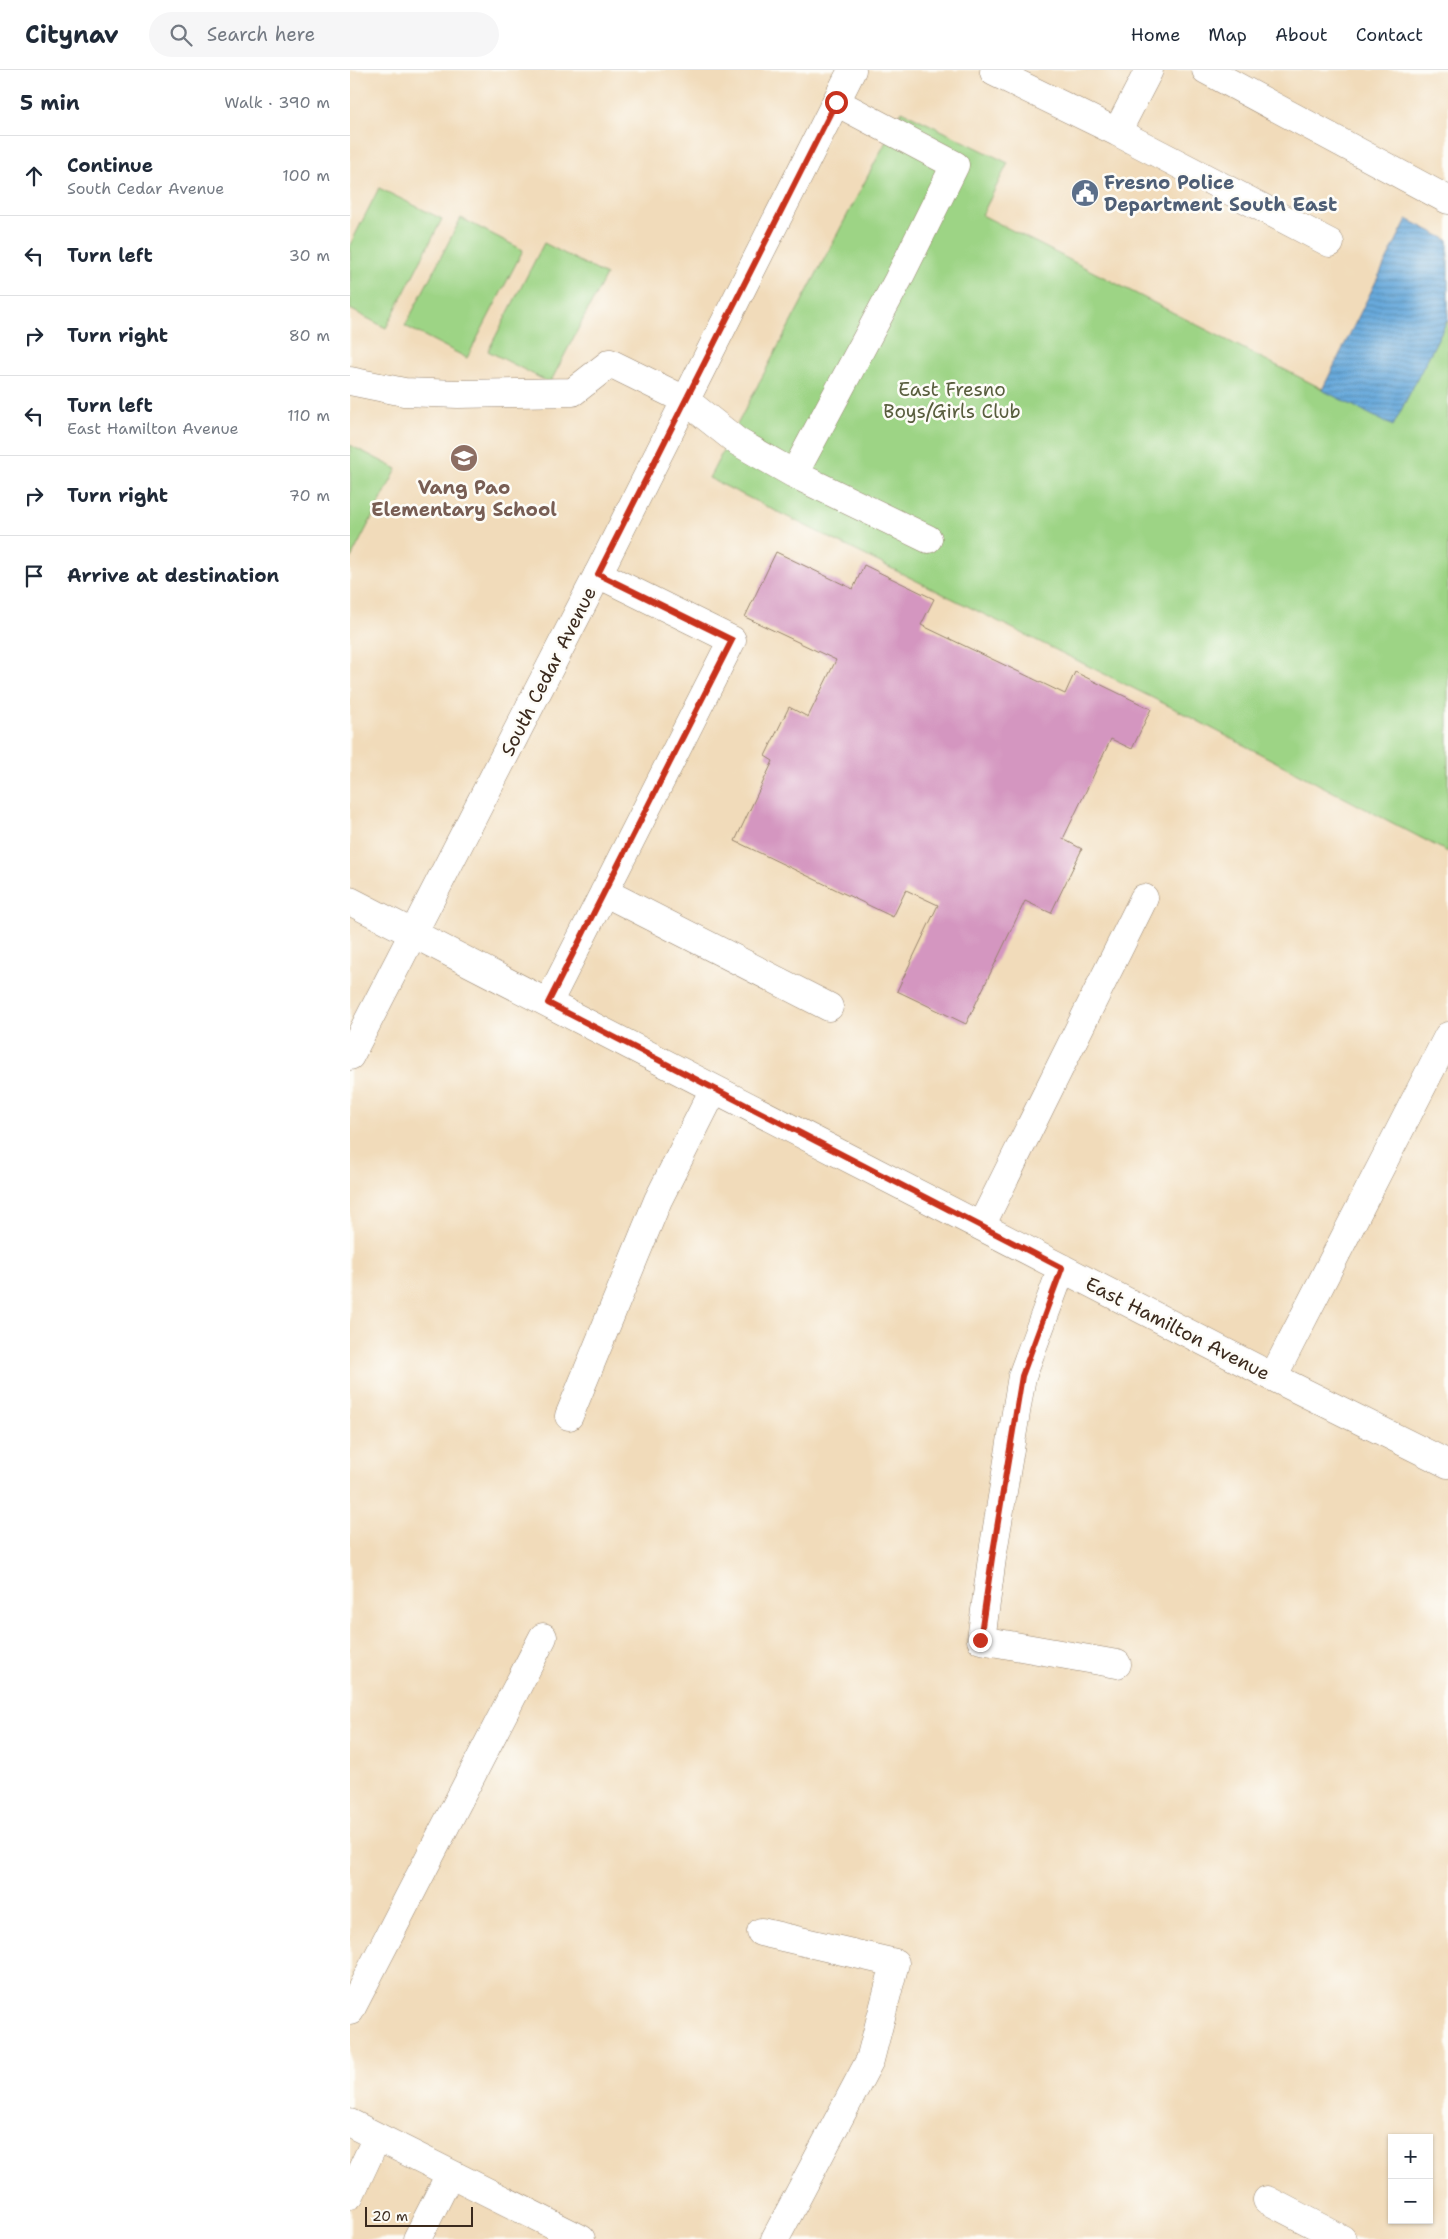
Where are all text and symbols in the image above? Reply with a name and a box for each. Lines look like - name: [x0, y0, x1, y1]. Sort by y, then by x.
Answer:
- search box: [149, 12, 499, 57]
- text: Citynav: [25, 19, 119, 51]
- icon: search: [167, 21, 195, 49]
- text: Search here: [207, 22, 315, 47]
- text: Home: [1131, 23, 1180, 47]
- text: Map: [1208, 23, 1247, 47]
- text: About: [1275, 23, 1328, 47]
- text: Contact: [1356, 23, 1423, 47]
- text: 5 min: [20, 89, 80, 117]
- route start: [825, 91, 848, 114]
- text: Walk · 390 m: [224, 92, 330, 113]
- text: Continue: [67, 153, 153, 178]
- icon: ahead: [20, 162, 48, 190]
- text: 100 m: [282, 165, 330, 186]
- place label: Fresno Police Department South East: [1104, 170, 1337, 217]
- text: South Cedar Avenue: [67, 178, 224, 199]
- public building icon: Fresno Police Department South East: [1070, 178, 1100, 208]
- icon: left: [20, 242, 48, 270]
- text: Turn left: [67, 243, 153, 268]
- text: 30 m: [289, 245, 330, 266]
- icon: right: [20, 322, 48, 350]
- text: Turn right: [67, 323, 168, 348]
- text: 80 m: [289, 325, 330, 346]
- park label: East Fresno Boys/Girls Club: [883, 377, 1021, 424]
- text: Turn left: [67, 393, 153, 418]
- icon: left: [20, 402, 48, 430]
- text: 110 m: [287, 405, 330, 426]
- text: East Hamilton Avenue: [67, 418, 239, 439]
- school or university icon: Vang Pao Elementary School: [449, 443, 479, 473]
- place label: Vang Pao Elementary School: [371, 475, 557, 522]
- icon: right: [20, 482, 48, 510]
- text: Turn right: [67, 483, 168, 508]
- text: 70 m: [289, 485, 330, 506]
- icon: arrive: [20, 562, 48, 590]
- text: Arrive at destination: [67, 563, 279, 588]
- street label: South Cedar Avenue: [495, 582, 602, 760]
- street label: East Hamilton Avenue: [1081, 1271, 1274, 1386]
- route end: [969, 1629, 992, 1652]
- map controls: [1388, 2134, 1433, 2224]
- button: +: [1388, 2134, 1433, 2179]
- button: −: [1388, 2179, 1433, 2224]
- scale bar: [365, 2204, 472, 2227]
- text: 20 m: [372, 2207, 408, 2225]

